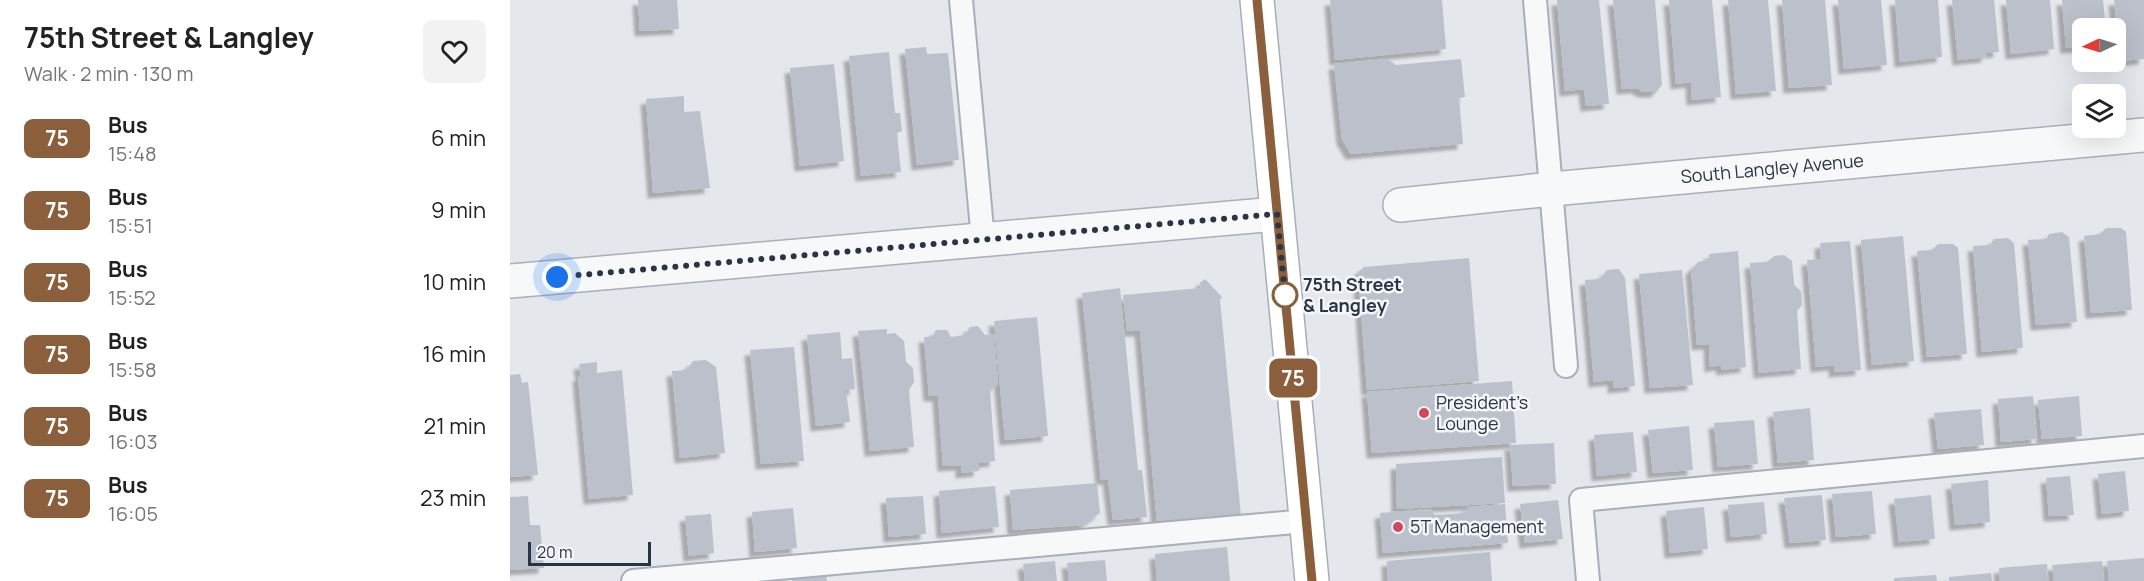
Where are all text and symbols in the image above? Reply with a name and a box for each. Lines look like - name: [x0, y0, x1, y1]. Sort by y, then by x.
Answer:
- text: 75th Street & Langley: [24, 18, 314, 56]
- north arrow: [2072, 18, 2126, 72]
- map controls: [2072, 18, 2126, 138]
- button: heart: [423, 20, 486, 83]
- text: Walk · 2 min · 130 m: [24, 60, 194, 87]
- button: layers: [2072, 84, 2126, 138]
- text: Bus: [108, 110, 148, 140]
- text: 6 min: [431, 123, 486, 153]
- text: 75: [45, 124, 69, 152]
- text: 15:48: [108, 140, 157, 167]
- street label: South Langley Avenue: [1679, 148, 1865, 188]
- text: Bus: [108, 182, 148, 212]
- text: 9 min: [431, 195, 486, 225]
- text: 75: [45, 196, 69, 224]
- text: 15:51: [108, 212, 153, 239]
- text: Bus: [108, 254, 148, 284]
- your location: [542, 262, 572, 292]
- text: 10 min: [423, 267, 486, 297]
- text: 75: [45, 268, 69, 296]
- place label: 75th Street & Langley: [1303, 272, 1402, 317]
- marker: 75th Street & Langley: [1272, 282, 1298, 308]
- text: 15:52: [108, 284, 156, 311]
- text: Bus: [108, 326, 148, 356]
- text: 16 min: [423, 339, 486, 369]
- text: 75: [45, 340, 69, 368]
- text: 15:58: [108, 356, 157, 383]
- line badge: 75: [1266, 358, 1320, 398]
- text: 75: [1281, 364, 1305, 392]
- place label: President’s Lounge: [1436, 390, 1528, 435]
- text: Bus: [108, 398, 148, 428]
- marker: President’s Lounge: [1417, 406, 1431, 420]
- text: 21 min: [424, 411, 486, 441]
- text: 75: [45, 412, 69, 440]
- text: 16:03: [108, 428, 157, 455]
- text: Bus: [108, 470, 148, 500]
- text: 23 min: [420, 483, 486, 513]
- text: 75: [45, 484, 69, 512]
- text: 16:05: [108, 500, 158, 527]
- place label: 5T Management: [1410, 514, 1544, 538]
- marker: 5T Management: [1391, 520, 1405, 534]
- scale bar: [528, 539, 651, 566]
- text: 20 m: [537, 541, 573, 563]

